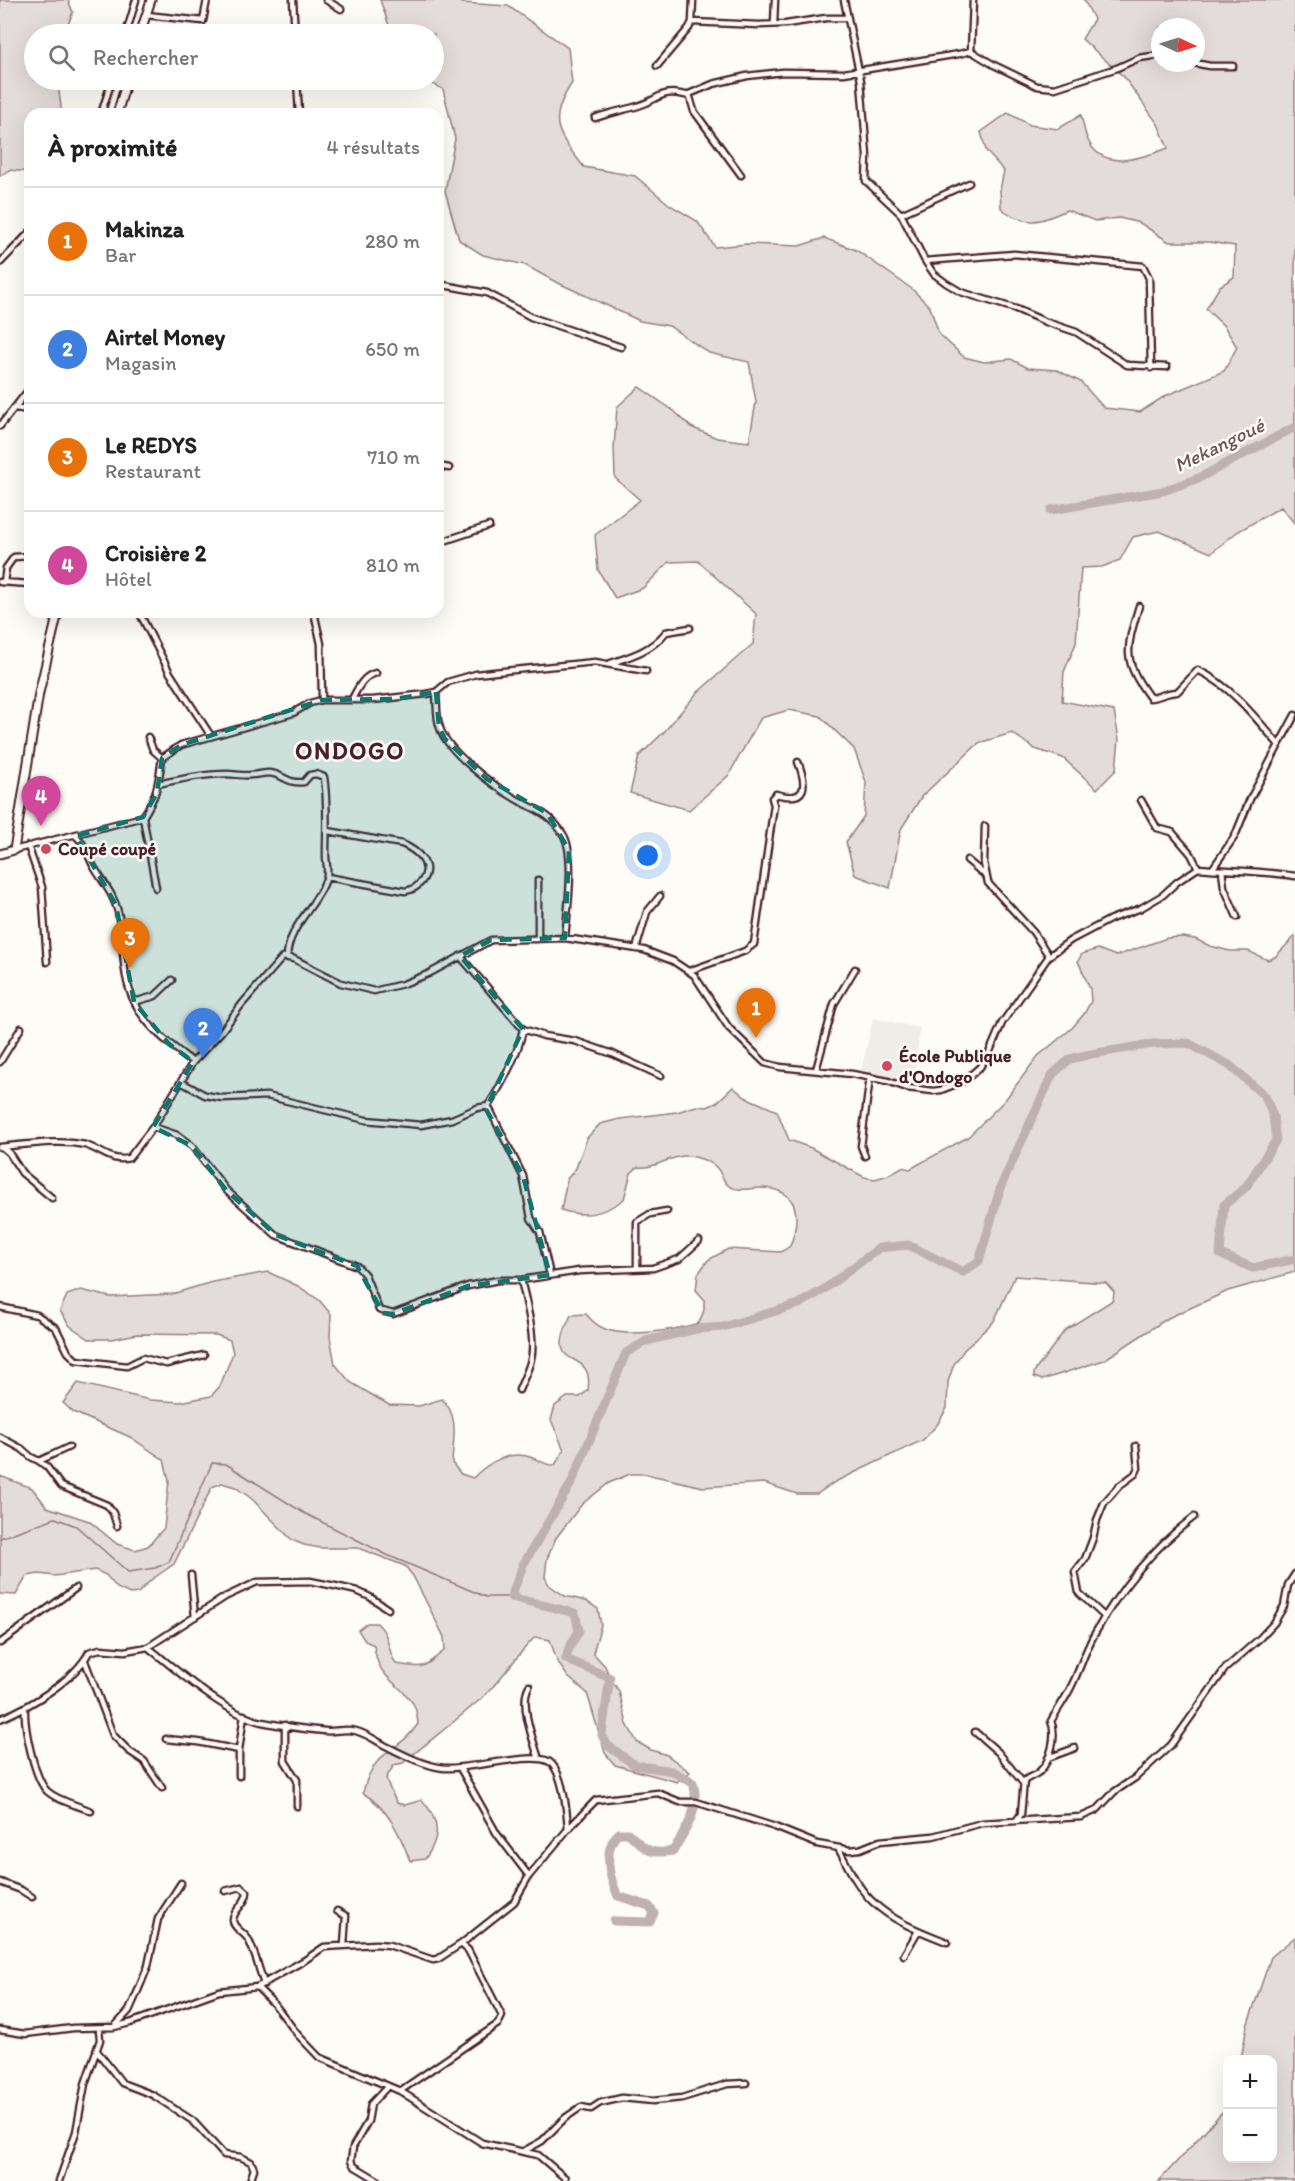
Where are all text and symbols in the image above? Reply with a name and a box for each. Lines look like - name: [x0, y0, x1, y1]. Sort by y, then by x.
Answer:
- north arrow: [1151, 18, 1205, 72]
- search box: [24, 24, 444, 90]
- icon: search: [45, 41, 78, 74]
- text: Rechercher: [93, 44, 198, 71]
- text: À proximité: [48, 131, 177, 163]
- text: 4 résultats: [327, 135, 420, 159]
- text: Makinza: [105, 216, 184, 243]
- text: 1: [63, 229, 72, 253]
- text: 280 m: [365, 229, 420, 253]
- text: Bar: [105, 243, 136, 267]
- text: Airtel Money: [105, 324, 225, 351]
- text: 2: [62, 337, 73, 361]
- text: 650 m: [365, 337, 420, 361]
- text: Magasin: [105, 351, 177, 375]
- water label: Mekangoué: [1170, 412, 1269, 477]
- text: Le REDYS: [105, 432, 197, 459]
- text: 3: [62, 445, 73, 469]
- text: 710 m: [367, 445, 420, 469]
- text: Restaurant: [105, 459, 201, 483]
- text: Croisière 2: [105, 540, 206, 567]
- text: 4: [61, 553, 74, 577]
- text: 810 m: [366, 553, 420, 577]
- text: Hôtel: [105, 567, 152, 591]
- district label: ONDOGO: [295, 736, 405, 765]
- pin: 4: [22, 776, 60, 826]
- place label: Coupé coupé: [58, 838, 157, 860]
- your location: [633, 841, 662, 870]
- marker: Coupé coupé: [39, 842, 53, 856]
- pin: 3: [110, 918, 150, 968]
- pin: 1: [736, 988, 776, 1038]
- pin: 2: [184, 1008, 222, 1058]
- place label: École Publique d'Ondogo: [899, 1045, 1012, 1088]
- marker: École Publique d'Ondogo: [880, 1059, 894, 1073]
- map controls: [1223, 2055, 1277, 2163]
- button: +: [1223, 2055, 1277, 2109]
- button: −: [1223, 2109, 1277, 2163]

